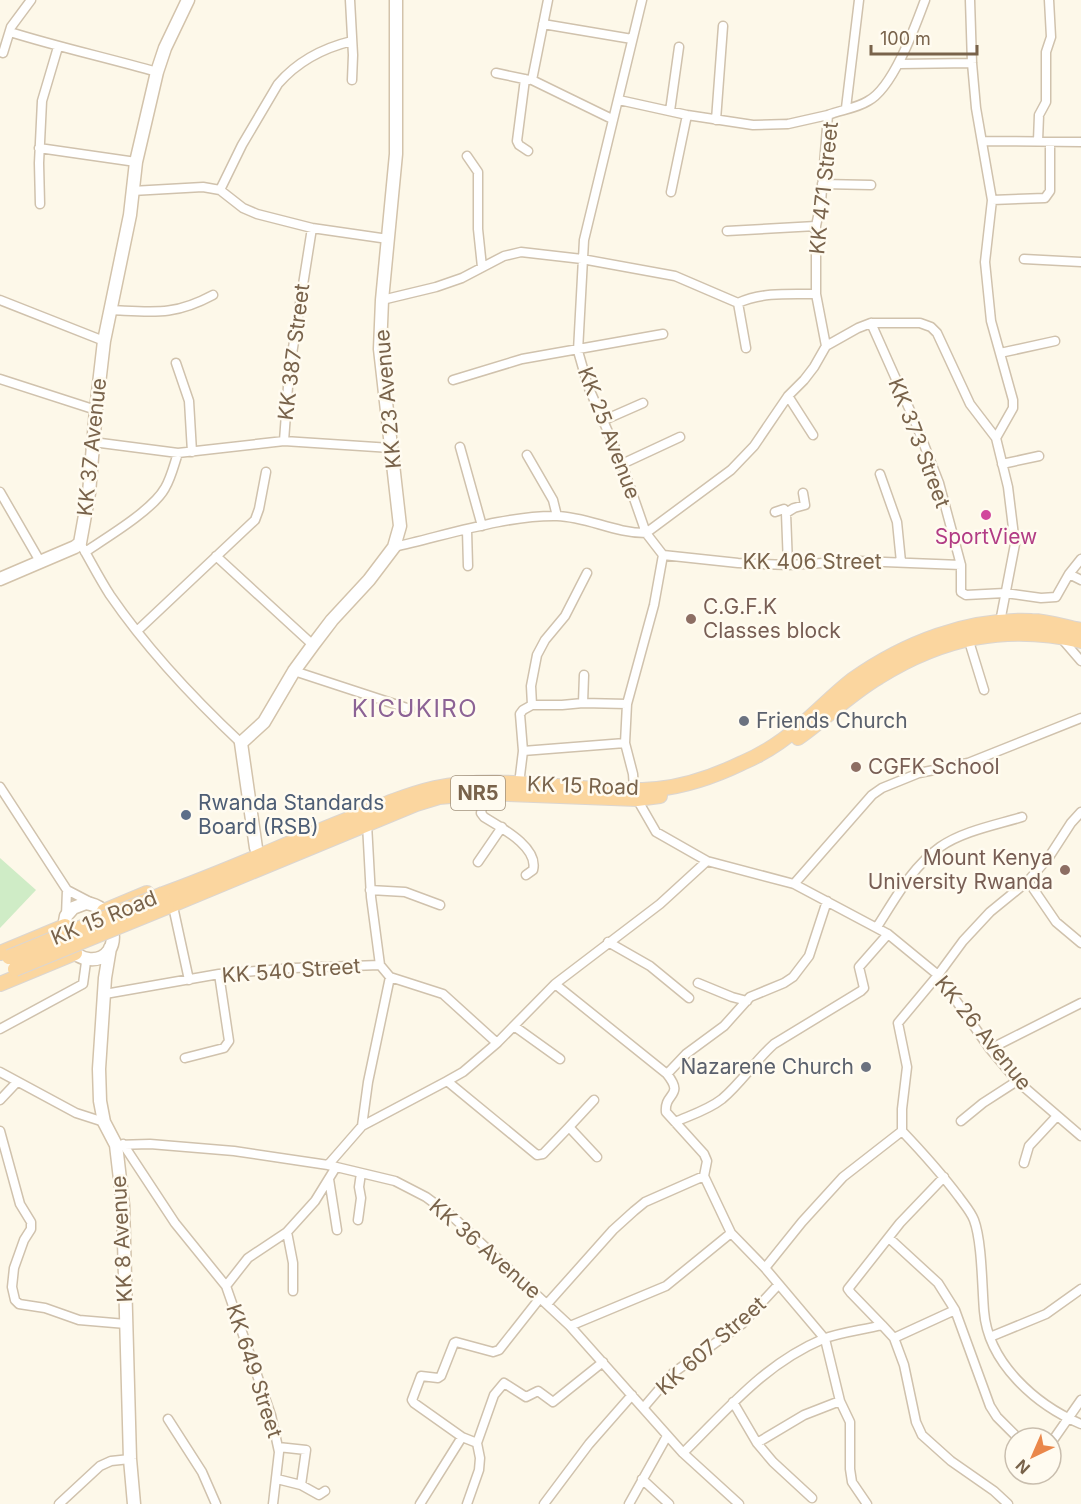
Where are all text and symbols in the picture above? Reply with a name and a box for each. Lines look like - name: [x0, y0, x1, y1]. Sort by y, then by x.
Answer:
- scale bar: [871, 18, 978, 56]
- text: 100 m: [880, 28, 931, 49]
- street label: KK 471 Street: [804, 120, 843, 256]
- street label: KK 387 Street: [273, 282, 314, 422]
- street label: KK 23 Avenue: [369, 328, 406, 470]
- street label: KK 25 Avenue: [573, 363, 646, 502]
- street label: KK 373 Street: [883, 374, 956, 511]
- street label: KK 37 Avenue: [72, 377, 111, 517]
- marker: SportView: [979, 508, 993, 522]
- place label: SportView: [935, 524, 1037, 549]
- street label: KK 406 Street: [742, 549, 882, 574]
- place label: C.G.F.K Classes block: [703, 594, 841, 643]
- marker: C.G.F.K Classes block: [684, 612, 698, 626]
- district label: KICUKIRO: [352, 694, 478, 723]
- place label: Friends Church: [756, 708, 908, 733]
- marker: Friends Church: [737, 714, 751, 728]
- place label: CGFK School: [868, 754, 1000, 779]
- marker: CGFK School: [849, 760, 863, 774]
- street label: KK 15 Road: [527, 771, 639, 800]
- road number: NR5: [451, 776, 505, 810]
- place label: Rwanda Standards Board (RSB): [198, 790, 384, 839]
- marker: Rwanda Standards Board (RSB): [179, 808, 193, 822]
- place label: Mount Kenya University Rwanda: [868, 845, 1053, 894]
- marker: Mount Kenya University Rwanda: [1058, 863, 1072, 877]
- street label: KK 15 Road: [47, 885, 160, 950]
- street label: KK 540 Street: [221, 953, 361, 988]
- street label: KK 26 Avenue: [930, 971, 1037, 1095]
- place label: Nazarene Church: [680, 1054, 854, 1079]
- marker: Nazarene Church: [859, 1060, 873, 1074]
- street label: KK 8 Avenue: [106, 1175, 137, 1303]
- street label: KK 36 Avenue: [424, 1193, 546, 1304]
- street label: KK 607 Street: [651, 1291, 771, 1400]
- street label: KK 649 Street: [221, 1301, 288, 1441]
- north arrow: [1003, 1426, 1063, 1486]
- text: N: [1011, 1455, 1034, 1478]

